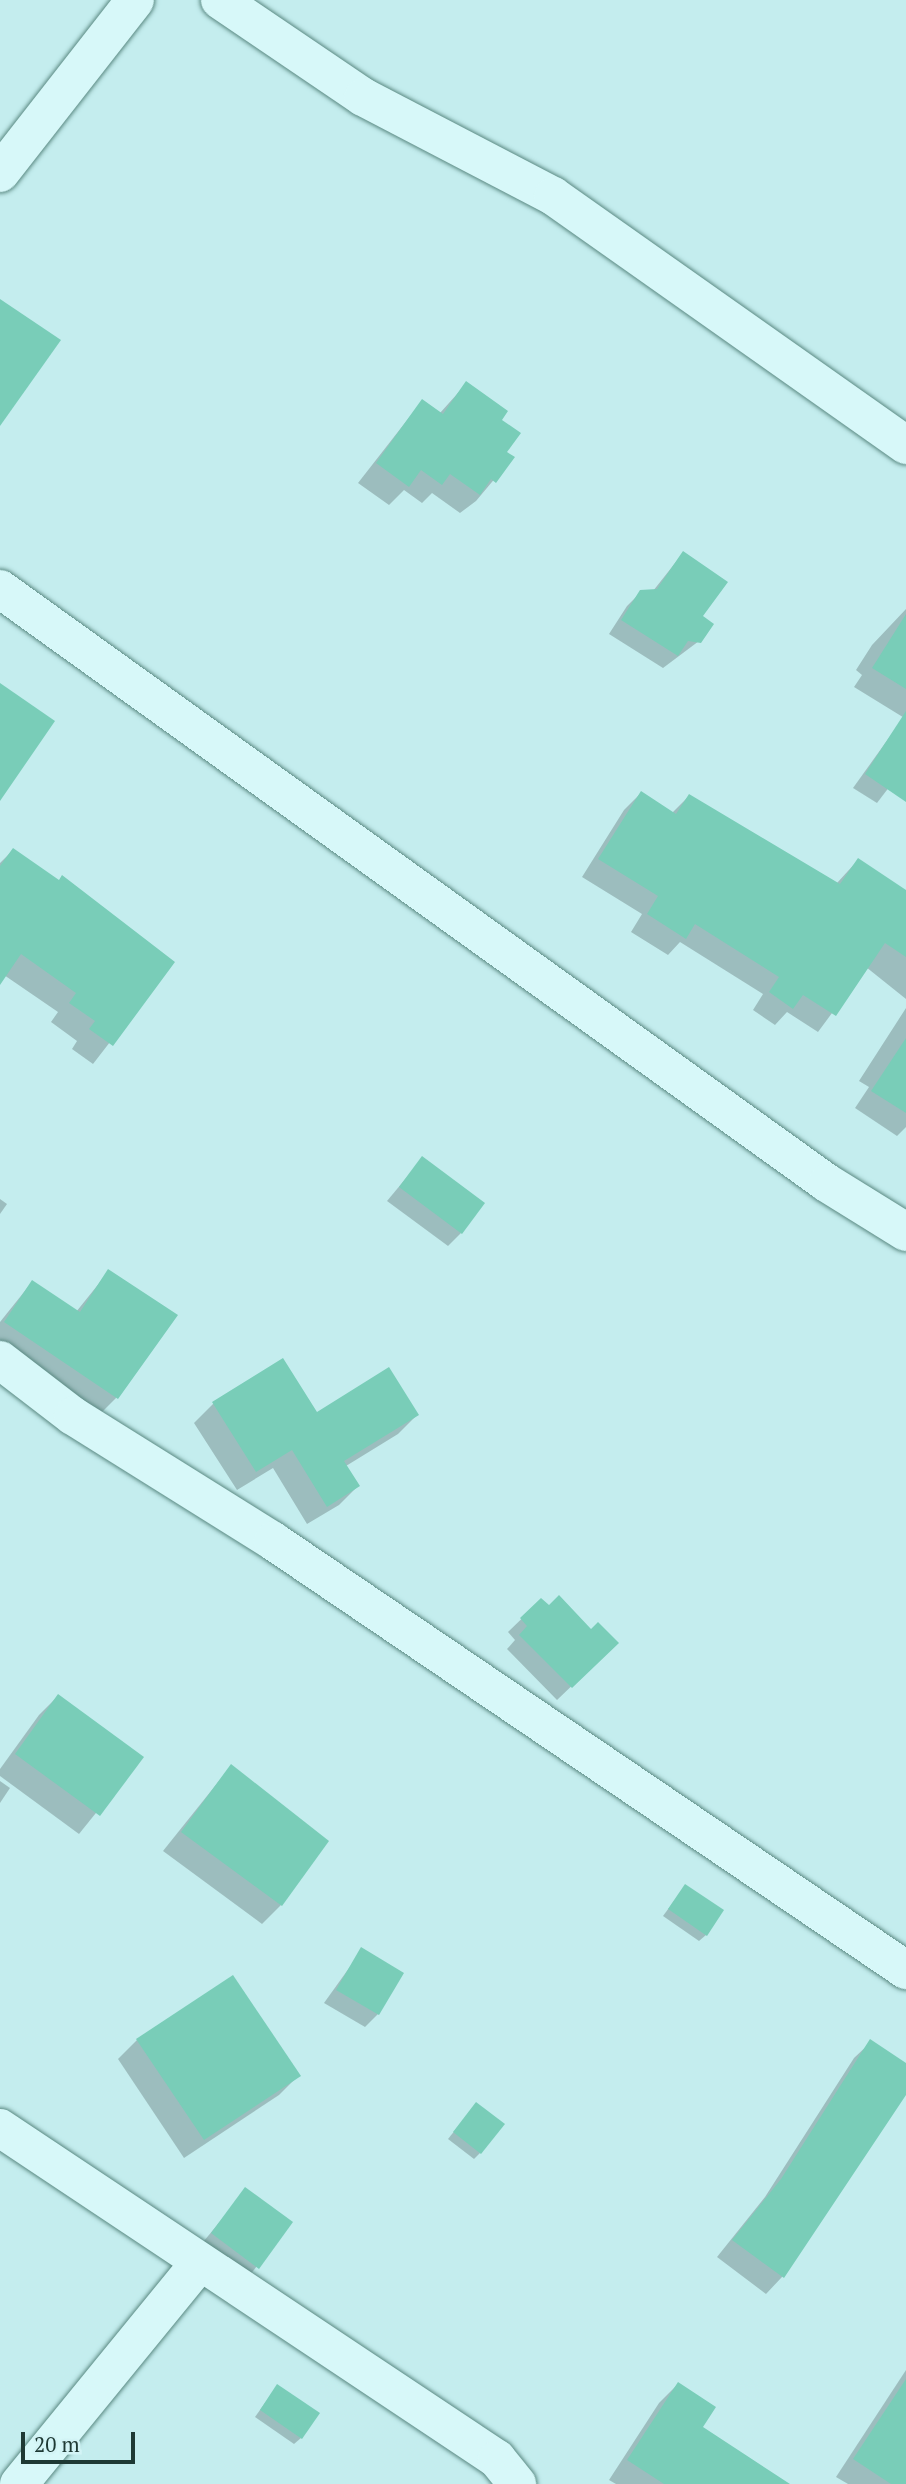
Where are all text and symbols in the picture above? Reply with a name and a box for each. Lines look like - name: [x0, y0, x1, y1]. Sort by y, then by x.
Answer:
- scale bar: [24, 2418, 138, 2462]
- text: 20 m: [34, 2430, 80, 2458]

